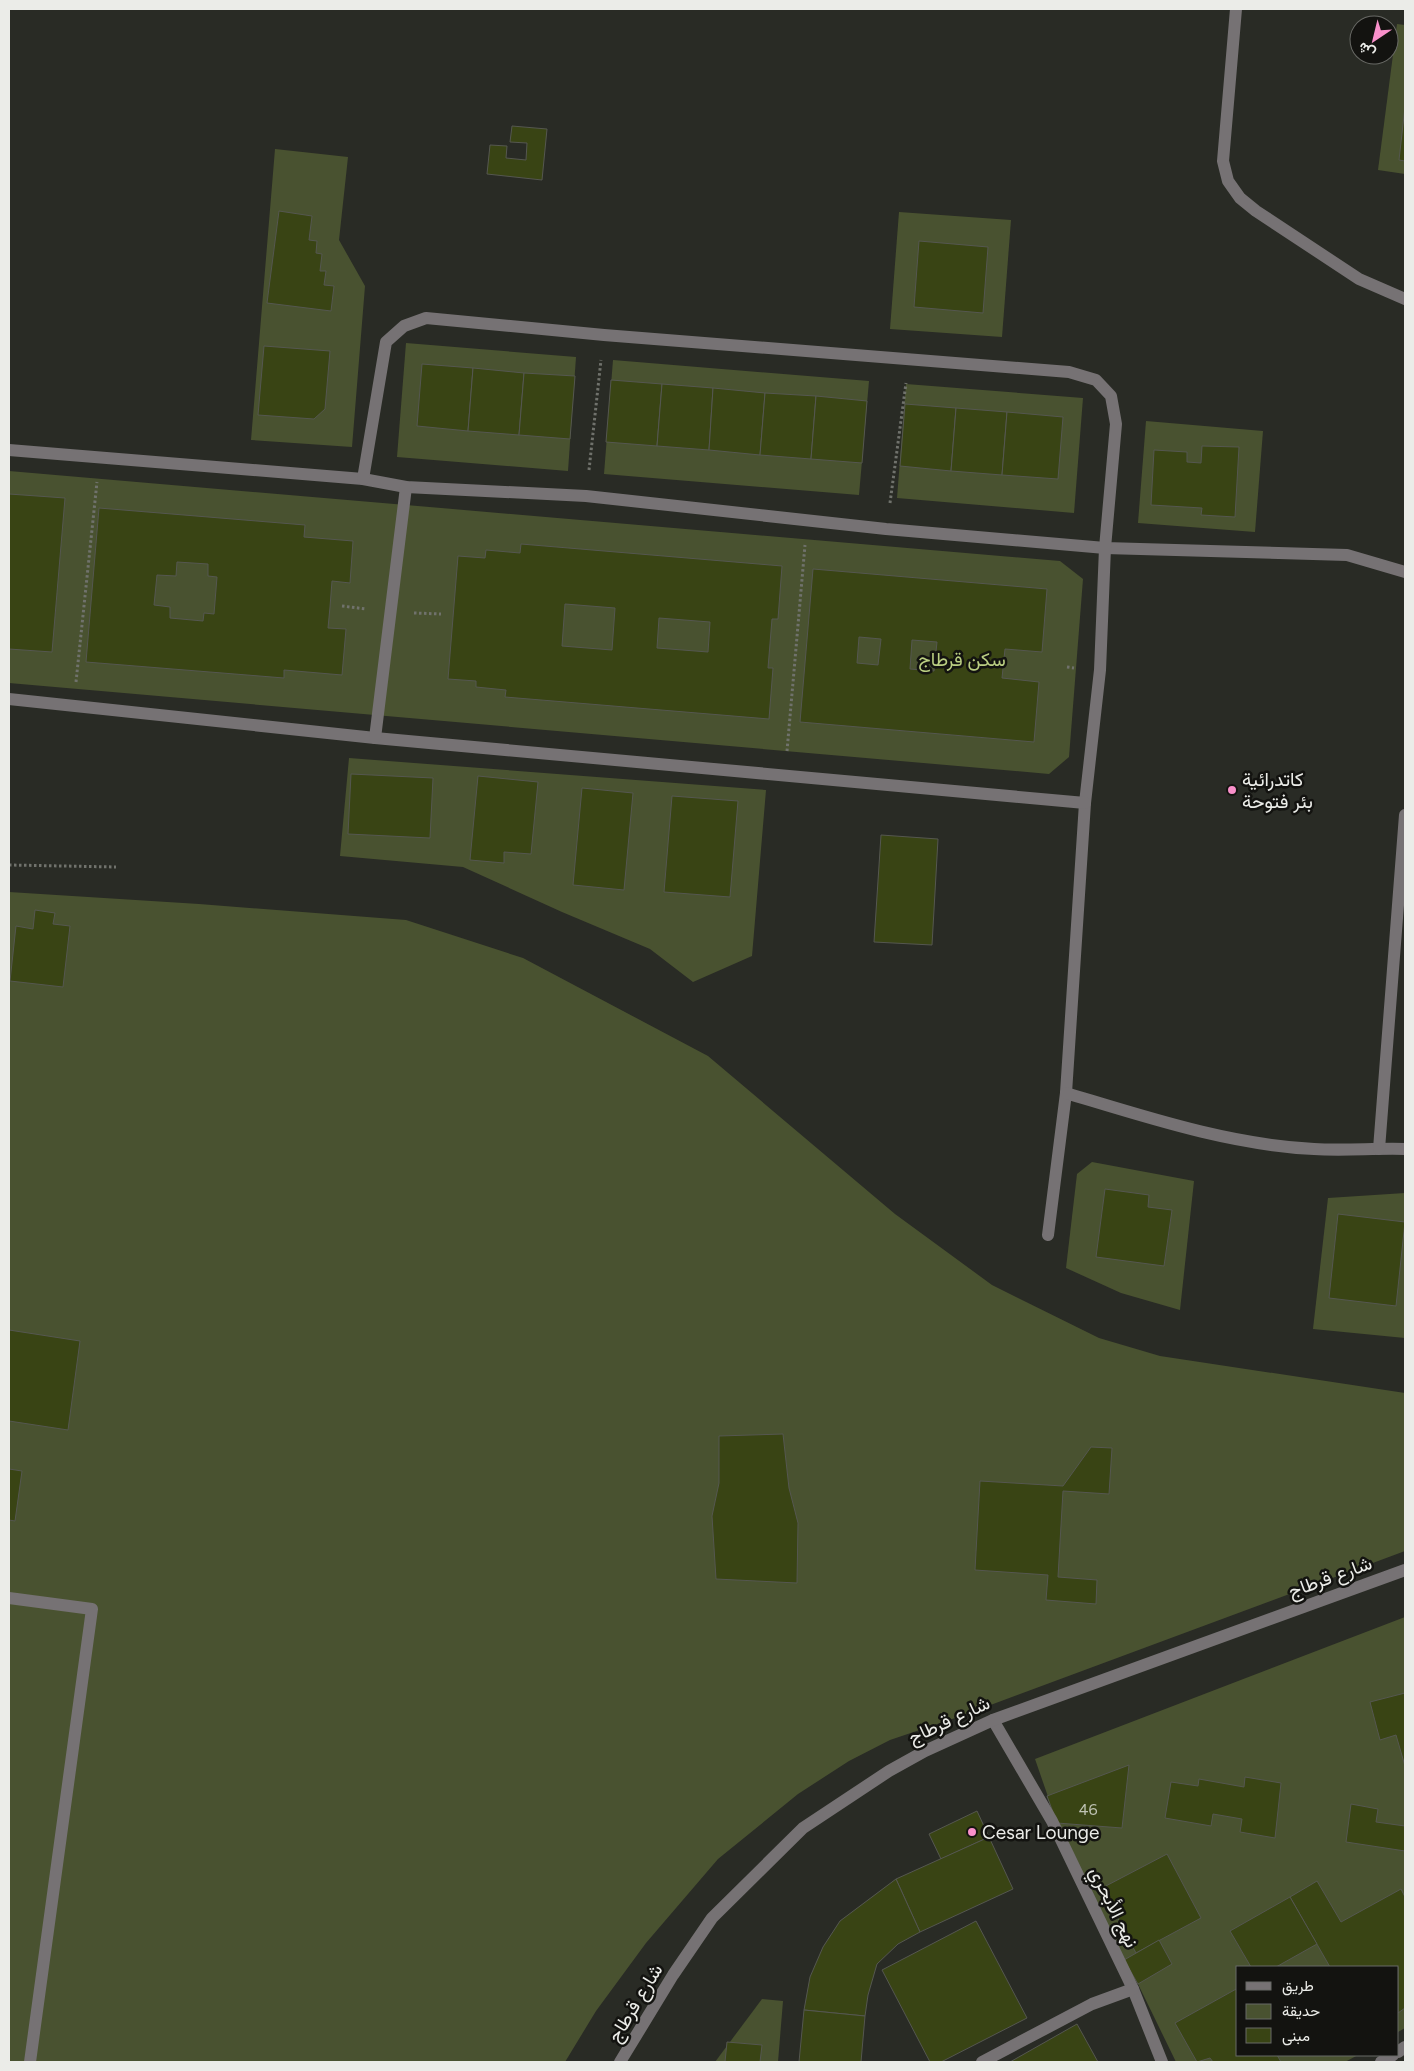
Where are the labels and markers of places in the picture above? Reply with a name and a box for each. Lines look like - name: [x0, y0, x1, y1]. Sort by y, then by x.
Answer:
- place label: كاتدرائية بئر فتوحة: [1242, 768, 1313, 813]
- marker: كاتدرائية بئر فتوحة: [1226, 784, 1238, 796]
- place label: Cesar Lounge: [982, 1821, 1099, 1844]
- marker: Cesar Lounge: [966, 1826, 978, 1838]

